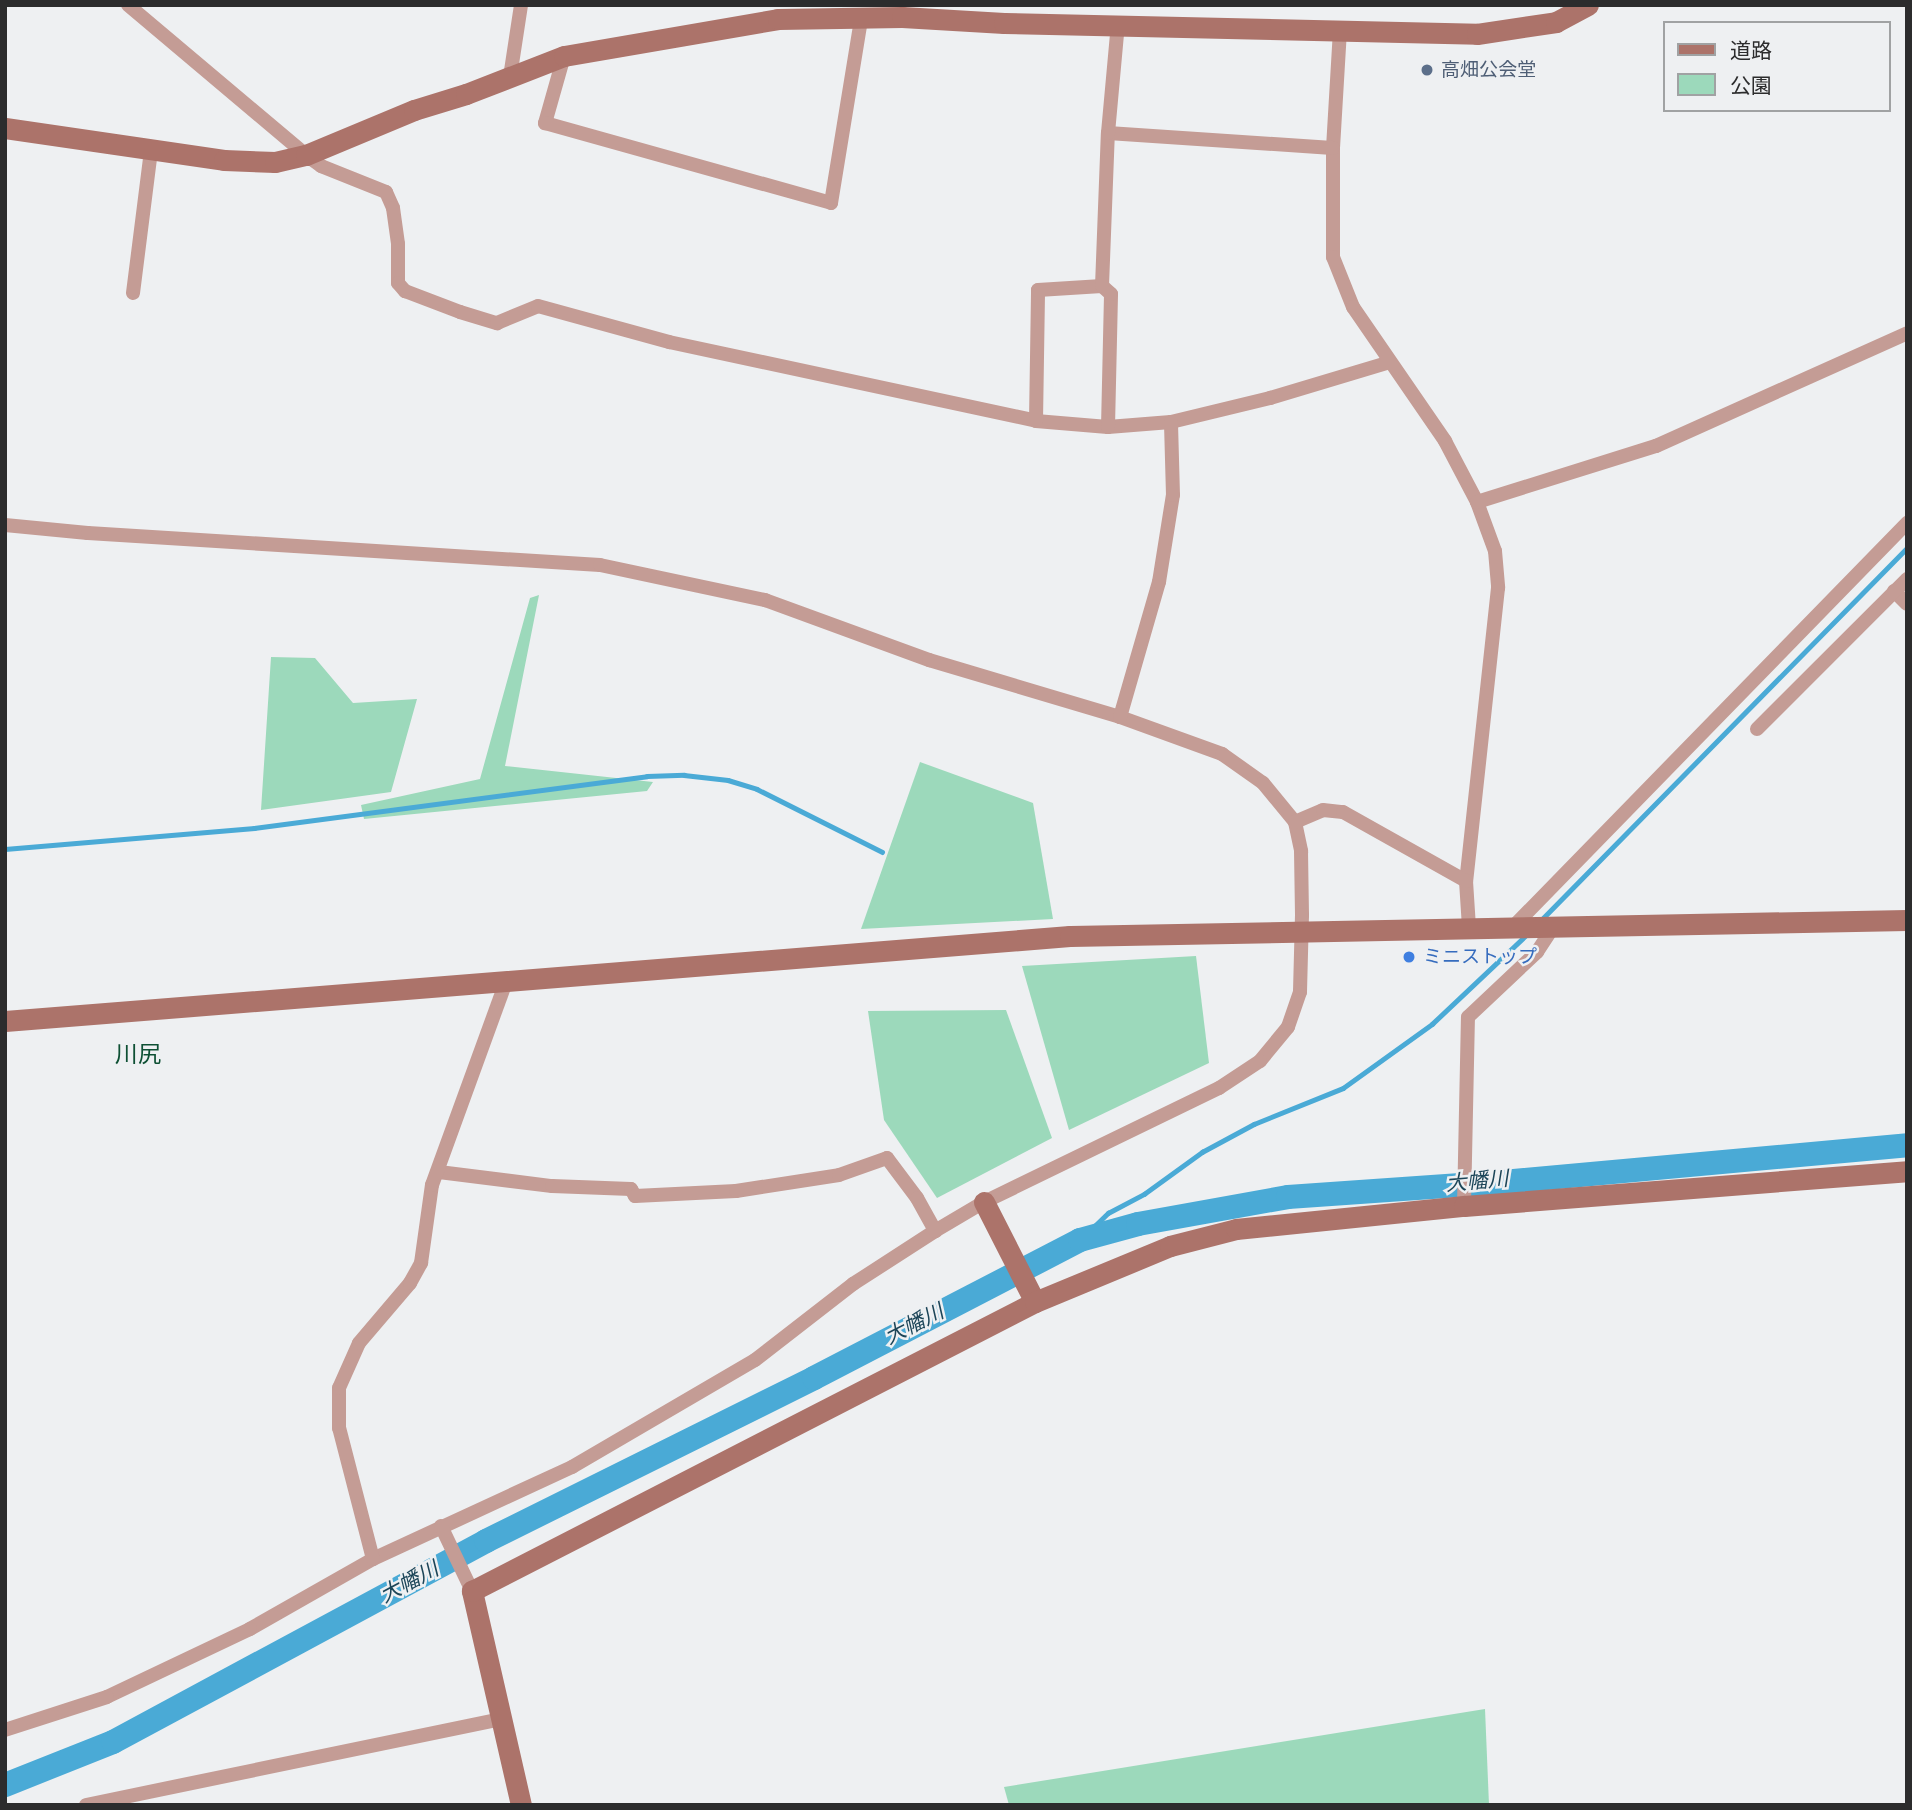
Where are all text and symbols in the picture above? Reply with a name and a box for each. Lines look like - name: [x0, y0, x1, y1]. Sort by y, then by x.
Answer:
- legend: [1664, 21, 1891, 112]
- text: 道路: [1730, 36, 1772, 65]
- place label: 高畑公会堂: [1441, 59, 1536, 81]
- marker: 高畑公会堂: [1419, 62, 1435, 78]
- text: 公園: [1730, 71, 1772, 100]
- place label: ミニストップ: [1423, 946, 1537, 968]
- marker: ミニストップ: [1401, 949, 1417, 965]
- district label: 川尻: [115, 1040, 161, 1068]
- water label: 大幡川: [1445, 1166, 1509, 1196]
- water label: 大幡川: [880, 1298, 948, 1350]
- water label: 大幡川: [375, 1556, 443, 1608]

